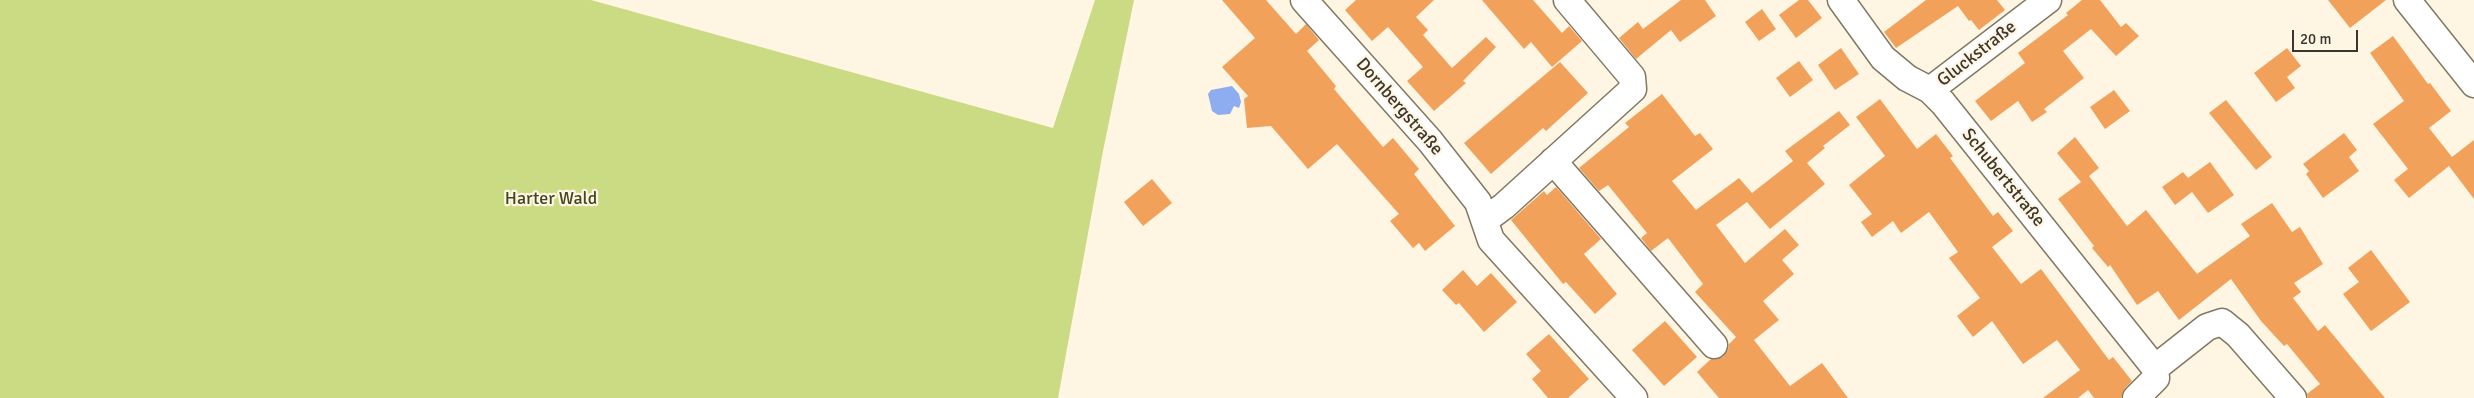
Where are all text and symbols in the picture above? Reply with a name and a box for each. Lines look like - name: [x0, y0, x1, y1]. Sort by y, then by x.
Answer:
- street label: Gluckstraße: [1933, 17, 2021, 91]
- scale bar: [2294, 20, 2360, 52]
- text: 20 m: [2300, 30, 2331, 48]
- street label: Dornbergstraße: [1351, 54, 1447, 160]
- street label: Schubertstraße: [1957, 125, 2049, 231]
- park label: Harter Wald: [505, 188, 597, 210]

